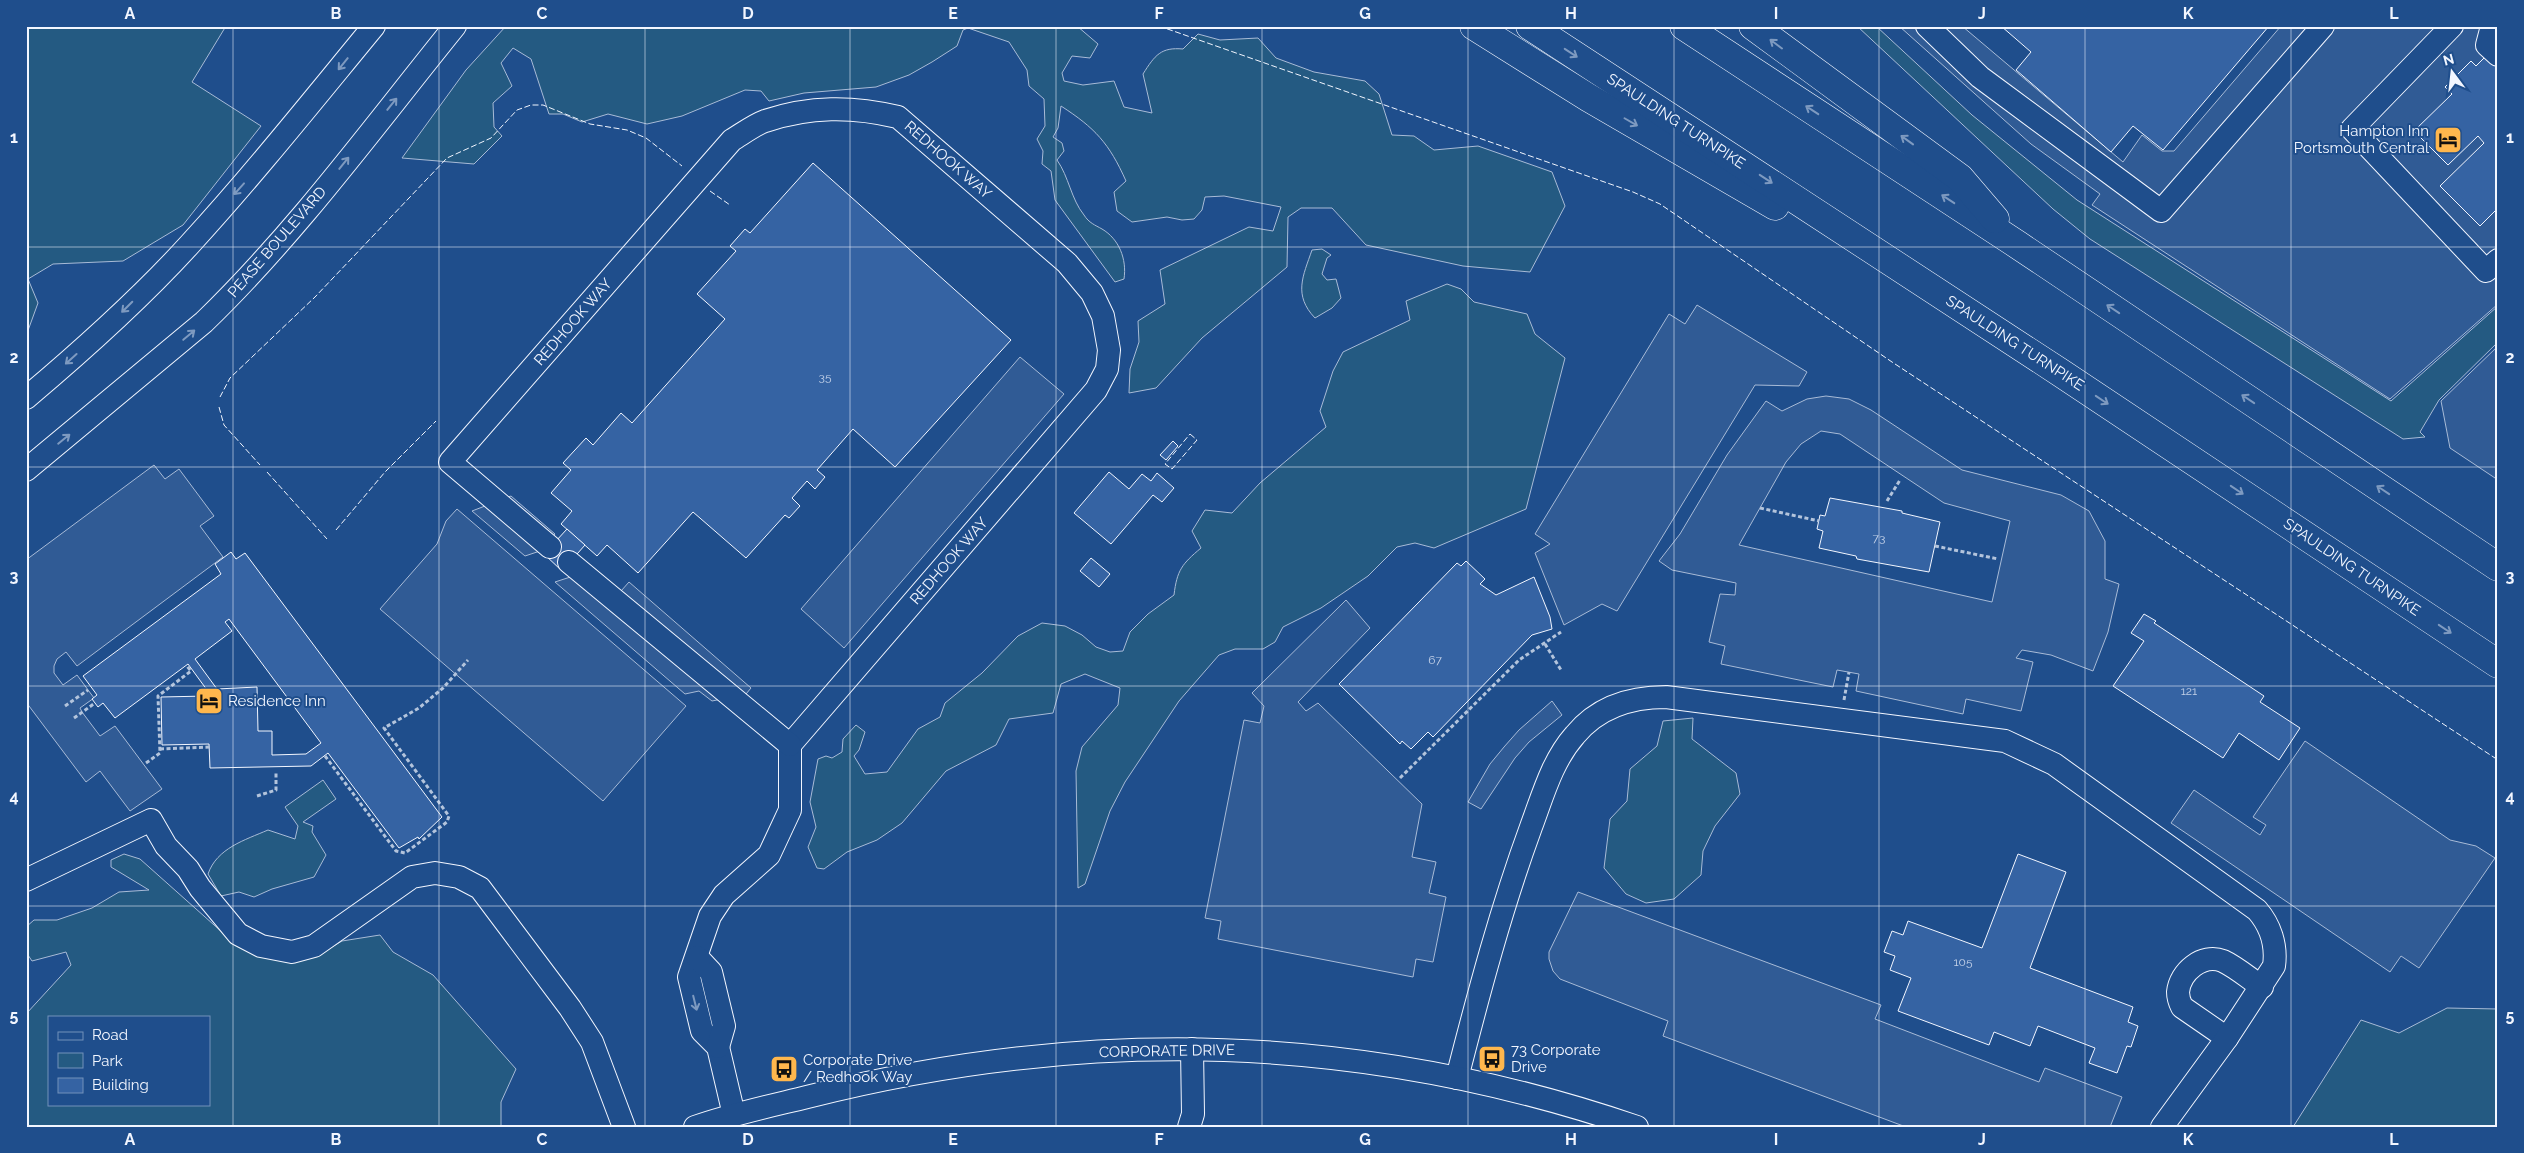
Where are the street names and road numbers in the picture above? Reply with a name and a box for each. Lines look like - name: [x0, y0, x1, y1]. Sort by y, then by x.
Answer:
- street label: SPAULDING TURNPIKE: [1603, 70, 1749, 172]
- street label: REDHOOK WAY: [901, 117, 995, 203]
- street label: PEASE BOULEVARD: [224, 183, 330, 301]
- street label: REDHOOK WAY: [530, 275, 616, 369]
- street label: SPAULDING TURNPIKE: [1942, 292, 2088, 394]
- street label: REDHOOK WAY: [906, 514, 992, 608]
- street label: SPAULDING TURNPIKE: [2280, 514, 2424, 620]
- street label: CORPORATE DRIVE: [1099, 1041, 1235, 1061]

